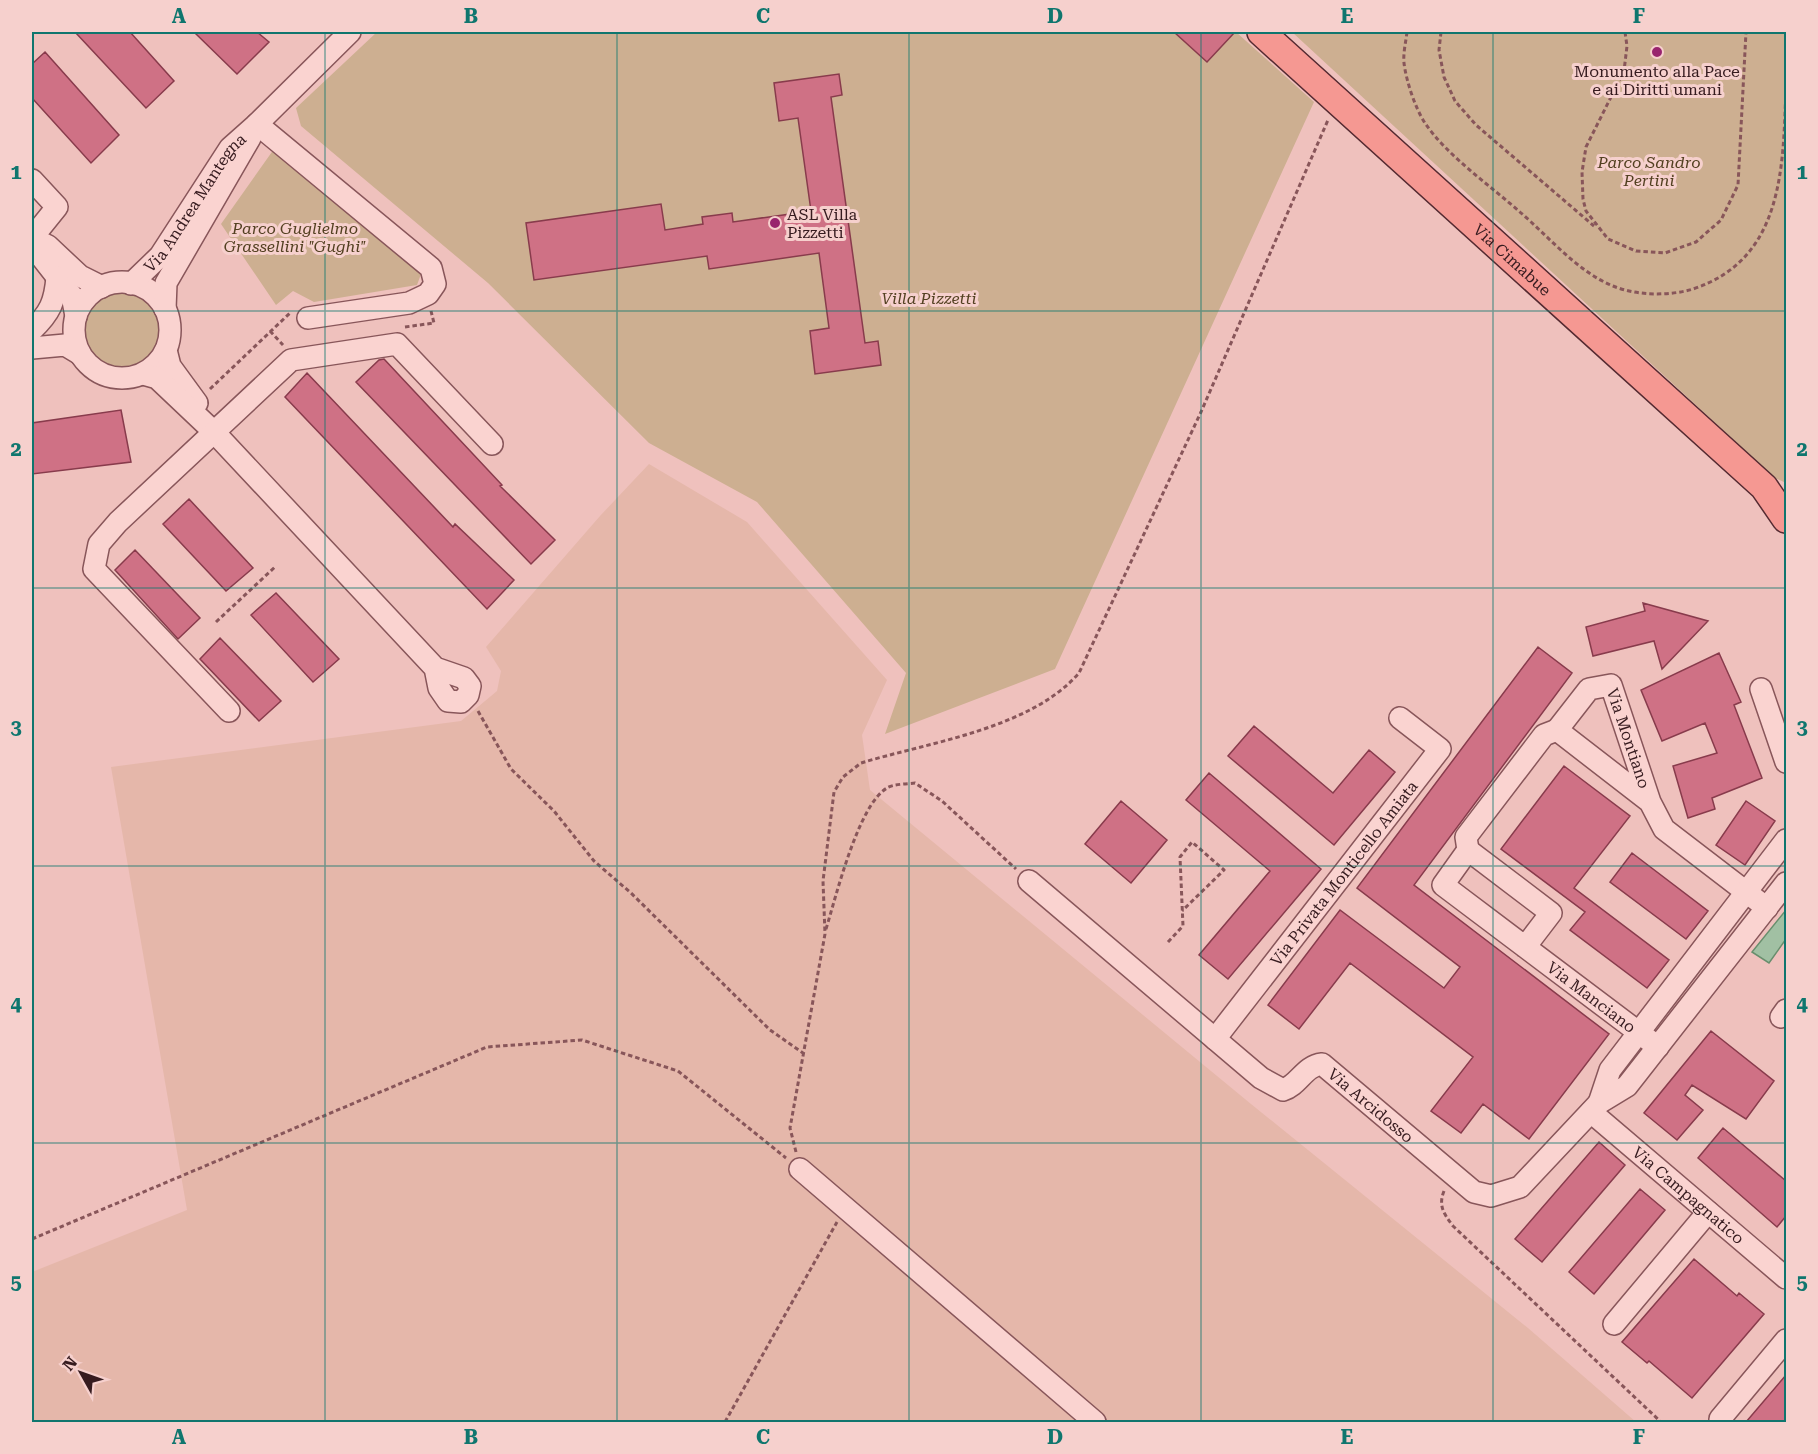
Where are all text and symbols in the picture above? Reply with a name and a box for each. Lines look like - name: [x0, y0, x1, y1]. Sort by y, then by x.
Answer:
- text: A: [172, 4, 187, 28]
- text: B: [464, 4, 478, 28]
- text: C: [756, 4, 770, 28]
- text: D: [1047, 4, 1063, 28]
- text: E: [1341, 4, 1354, 28]
- text: F: [1633, 4, 1645, 28]
- marker: Monumento alla Pace e ai Diritti umani: [1650, 45, 1664, 59]
- place label: Monumento alla Pace e ai Diritti umani: [1574, 62, 1740, 99]
- street label: Via Andrea Mantegna: [140, 129, 250, 276]
- park label: Parco Sandro Pertini: [1596, 153, 1701, 190]
- text: 1: [10, 160, 22, 184]
- text: 1: [1796, 160, 1808, 184]
- place label: ASL Villa Pizzetti: [787, 205, 858, 242]
- marker: ASL Villa Pizzetti: [768, 216, 782, 230]
- park label: Parco Guglielmo Grassellini "Gughi": [224, 219, 366, 256]
- street label: Via Cimabue: [1470, 219, 1555, 300]
- park label: Villa Pizzetti: [882, 289, 976, 308]
- text: 2: [10, 437, 22, 461]
- text: 2: [1796, 437, 1808, 461]
- street label: Via Montiano: [1603, 686, 1654, 791]
- text: 3: [10, 715, 22, 739]
- text: 3: [1796, 715, 1808, 739]
- street label: Via Privata Monticello Amiata: [1266, 777, 1422, 969]
- street label: Via Manciano: [1543, 957, 1640, 1037]
- text: 4: [10, 992, 22, 1016]
- text: 4: [1796, 992, 1808, 1016]
- street label: Via Arcidosso: [1324, 1064, 1418, 1147]
- street label: Via Campagnatico: [1629, 1142, 1748, 1248]
- text: 5: [10, 1270, 22, 1294]
- text: 5: [1796, 1270, 1808, 1294]
- north arrow: [51, 1343, 111, 1403]
- text: N: [59, 1353, 81, 1375]
- text: A: [172, 1425, 187, 1449]
- text: B: [464, 1425, 478, 1449]
- text: C: [756, 1425, 770, 1449]
- text: D: [1047, 1425, 1063, 1449]
- text: E: [1341, 1425, 1354, 1449]
- text: F: [1633, 1425, 1645, 1449]

